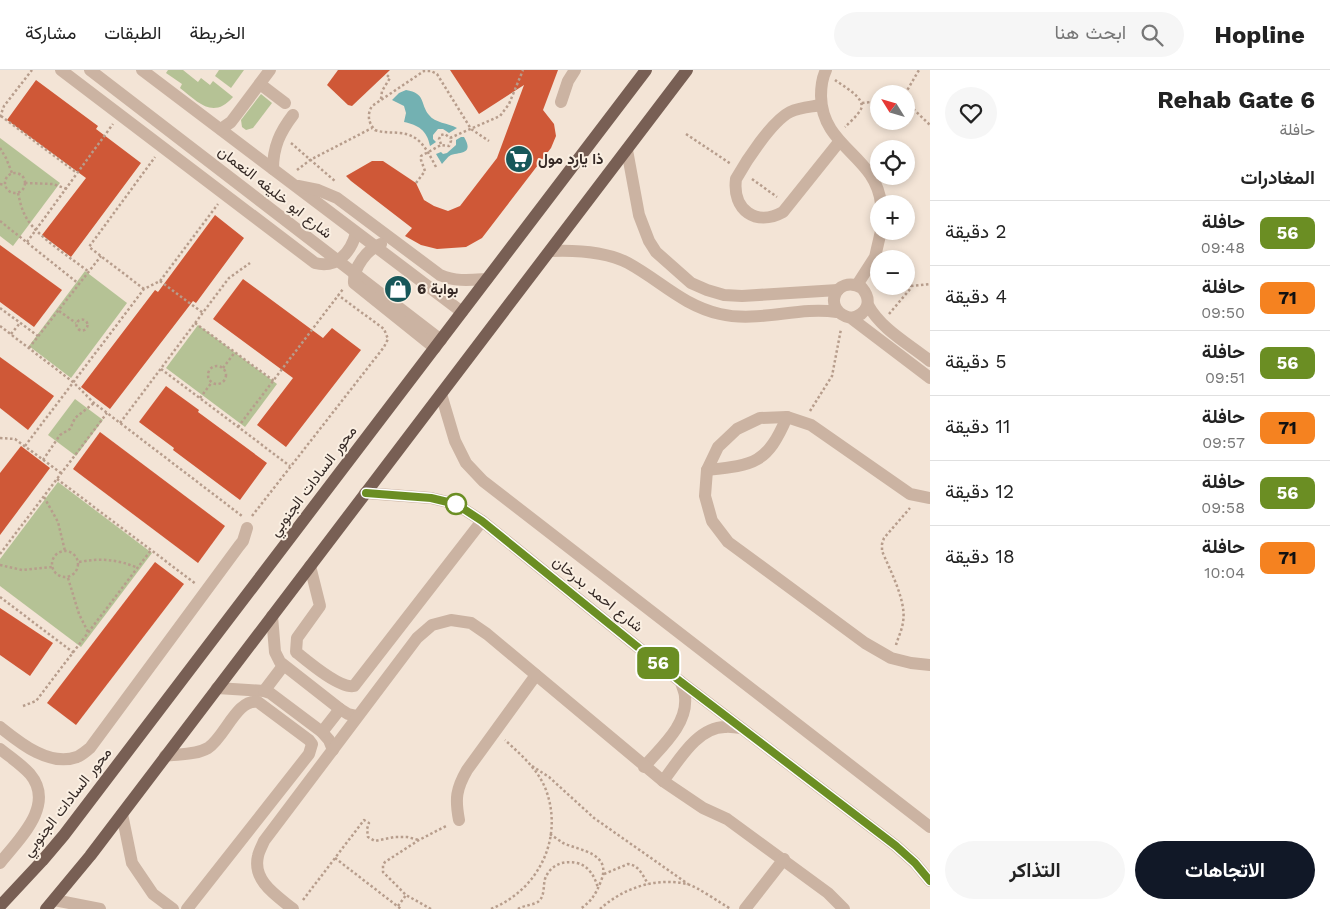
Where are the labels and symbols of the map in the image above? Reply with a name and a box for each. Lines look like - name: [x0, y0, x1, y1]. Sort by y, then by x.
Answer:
- north arrow: [870, 85, 915, 130]
- street label: شارع ابو خليفه النعمان: [213, 142, 336, 244]
- supermarket icon: ذا يارد مول: [504, 144, 534, 174]
- place label: ذا يارد مول: [538, 150, 604, 168]
- shop icon: بوابة 6: [383, 274, 413, 304]
- place label: بوابة 6: [417, 280, 458, 298]
- street label: محور السادات الجنوبي: [266, 422, 364, 542]
- unlabelled marker: [445, 493, 467, 515]
- street label: شارع احمد بدرخان: [548, 552, 647, 638]
- line badge: 56: [636, 647, 680, 679]
- street label: محور السادات الجنوبي: [19, 744, 118, 863]

